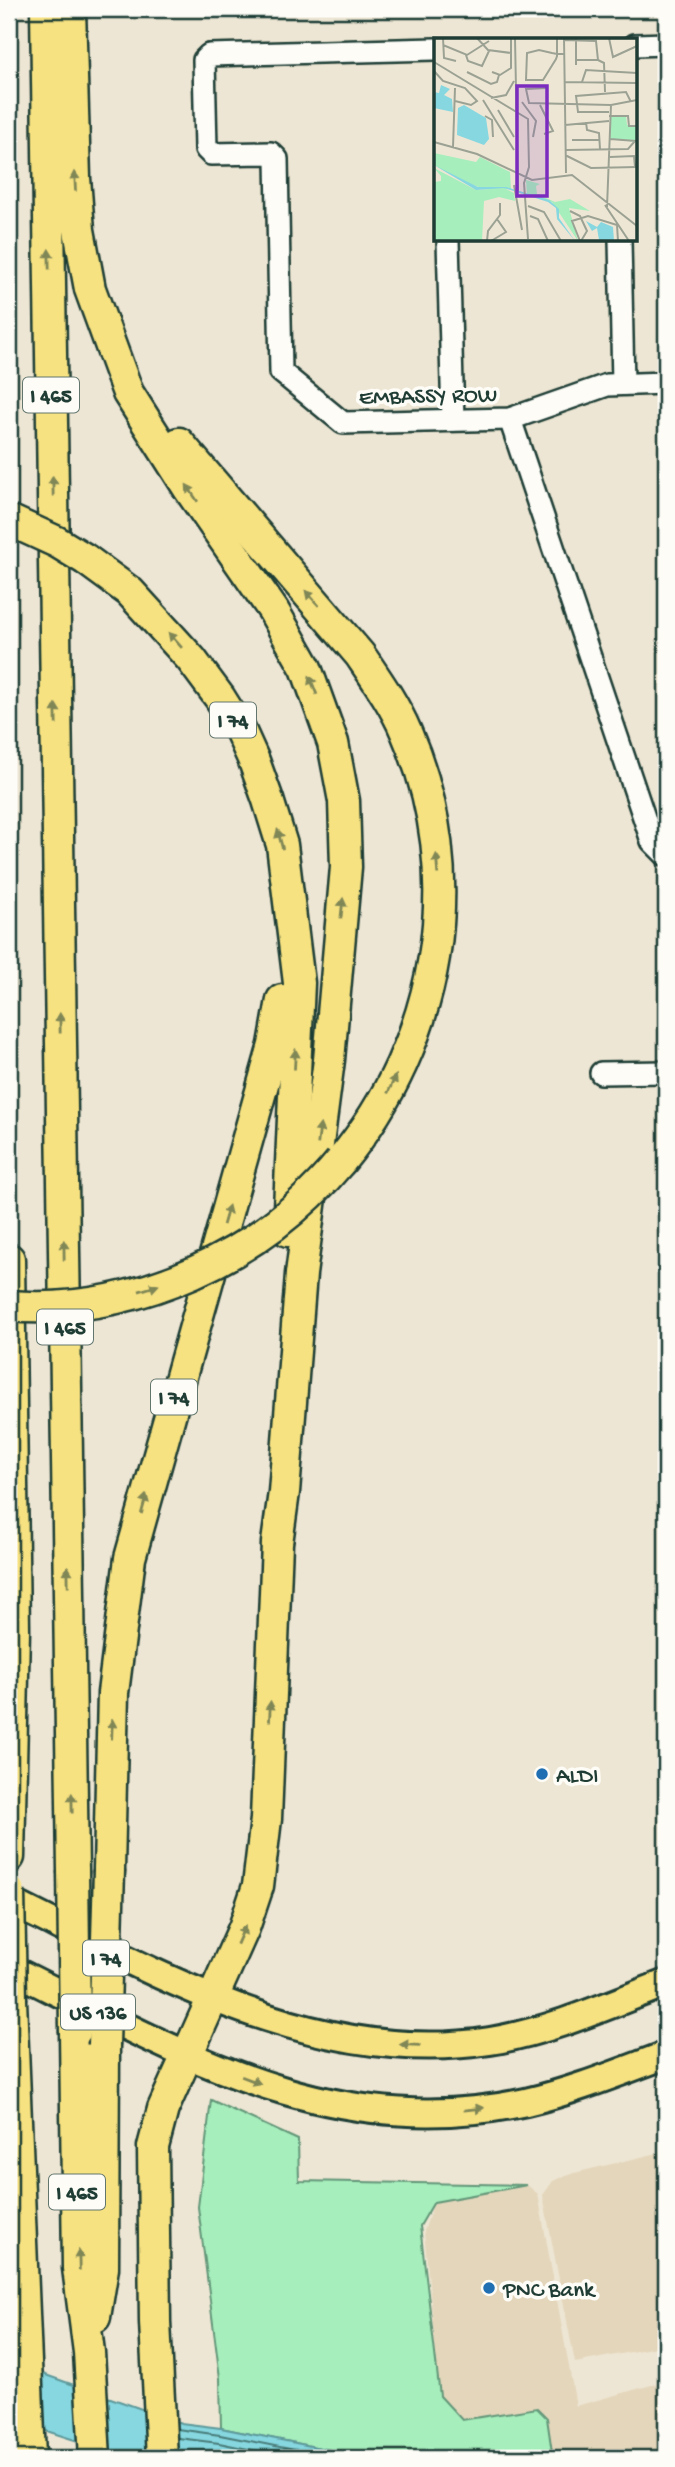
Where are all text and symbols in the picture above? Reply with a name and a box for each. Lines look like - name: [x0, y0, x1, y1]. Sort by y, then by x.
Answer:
- inset map: [434, 38, 636, 242]
- one-way arrow: [69, 170, 80, 192]
- one-way arrow: [43, 248, 55, 270]
- road number: I 465: [23, 378, 79, 412]
- street label: EMBASSY ROW: [359, 383, 498, 412]
- one-way arrow: [47, 475, 58, 497]
- one-way arrow: [186, 483, 199, 502]
- one-way arrow: [304, 589, 320, 607]
- one-way arrow: [167, 631, 183, 649]
- one-way arrow: [307, 674, 318, 695]
- road number: I 74: [210, 702, 256, 738]
- one-way arrow: [50, 703, 62, 725]
- one-way arrow: [274, 828, 285, 850]
- one-way arrow: [432, 853, 443, 875]
- one-way arrow: [337, 896, 348, 918]
- one-way arrow: [54, 1011, 66, 1033]
- one-way arrow: [289, 1047, 300, 1069]
- one-way arrow: [386, 1074, 397, 1094]
- one-way arrow: [314, 1123, 325, 1145]
- one-way arrow: [222, 1204, 232, 1225]
- one-way arrow: [58, 1239, 70, 1261]
- one-way arrow: [138, 1282, 159, 1292]
- road number: I 465: [37, 1310, 93, 1344]
- road number: I 74: [151, 1380, 197, 1414]
- one-way arrow: [139, 1493, 150, 1515]
- one-way arrow: [62, 1564, 74, 1586]
- one-way arrow: [264, 1700, 275, 1722]
- one-way arrow: [106, 1717, 117, 1739]
- place label: ALDI: [556, 1764, 599, 1791]
- marker: ALDI: [534, 1766, 550, 1782]
- one-way arrow: [66, 1792, 77, 1814]
- one-way arrow: [235, 1925, 247, 1945]
- road number: I 74: [83, 1940, 129, 1976]
- road number: US 136: [61, 1994, 135, 2030]
- one-way arrow: [399, 2040, 421, 2051]
- one-way arrow: [240, 2075, 261, 2086]
- one-way arrow: [463, 2103, 485, 2114]
- road number: I 465: [49, 2174, 105, 2210]
- one-way arrow: [73, 2249, 84, 2271]
- place label: PNC Bank: [502, 2278, 597, 2305]
- marker: PNC Bank: [481, 2280, 497, 2296]

